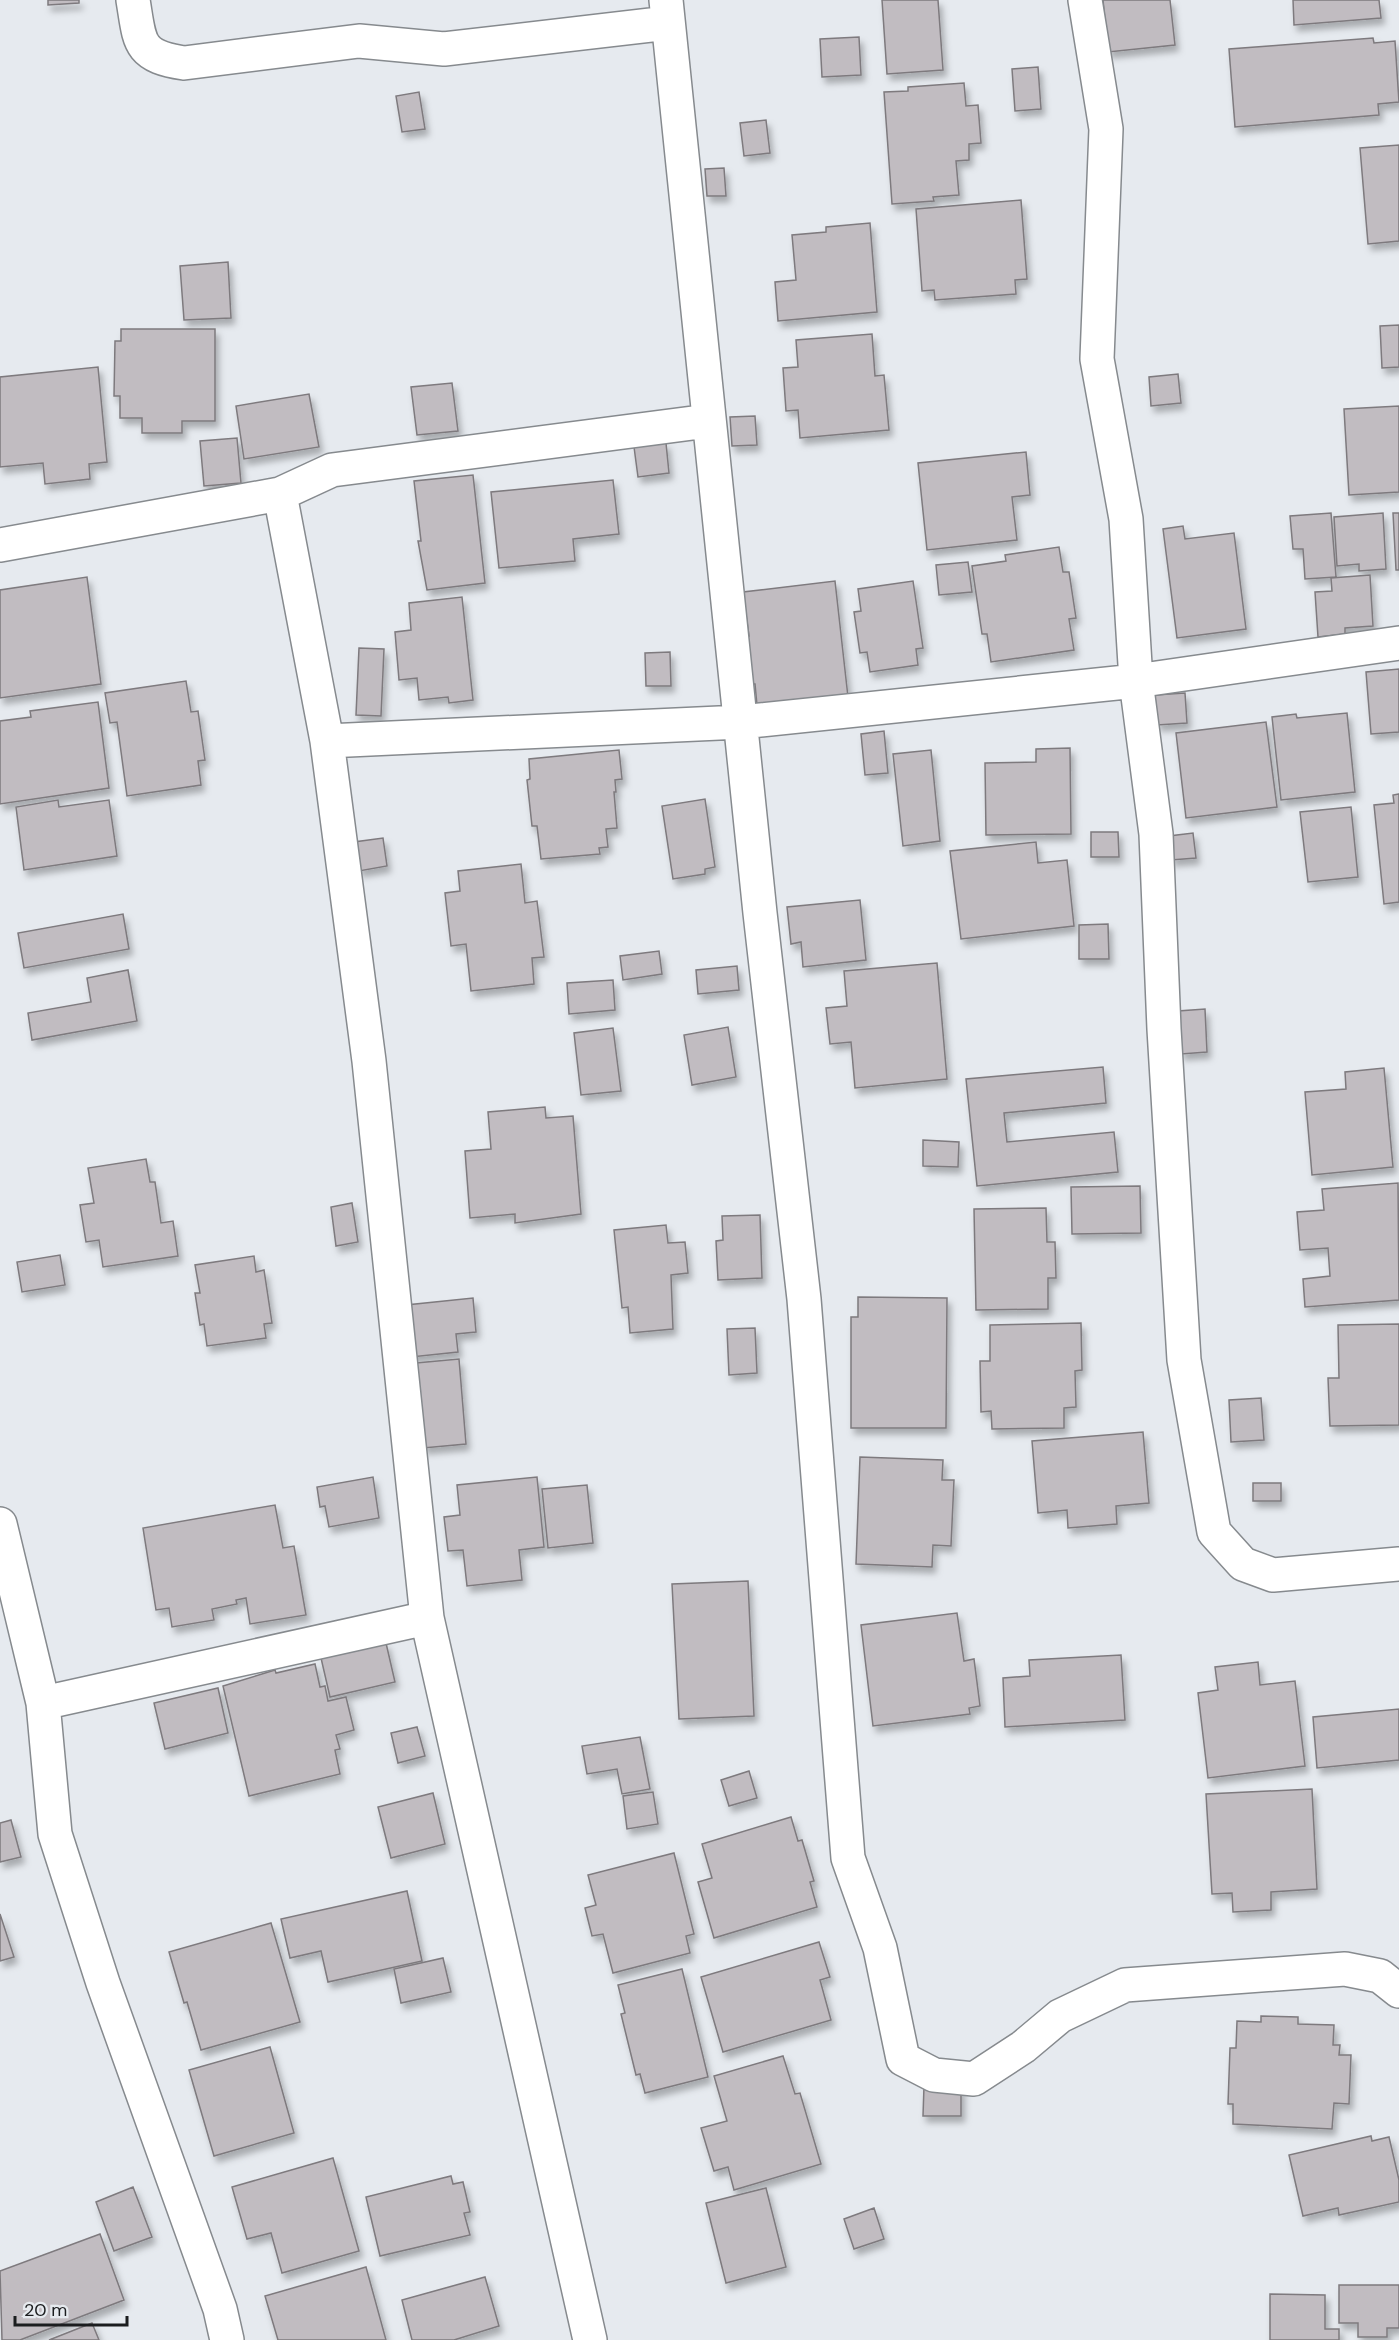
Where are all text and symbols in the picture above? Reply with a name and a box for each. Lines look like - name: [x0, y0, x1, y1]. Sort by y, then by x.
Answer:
- scale bar: [15, 2289, 128, 2327]
- text: 20 m: [24, 2298, 67, 2322]

